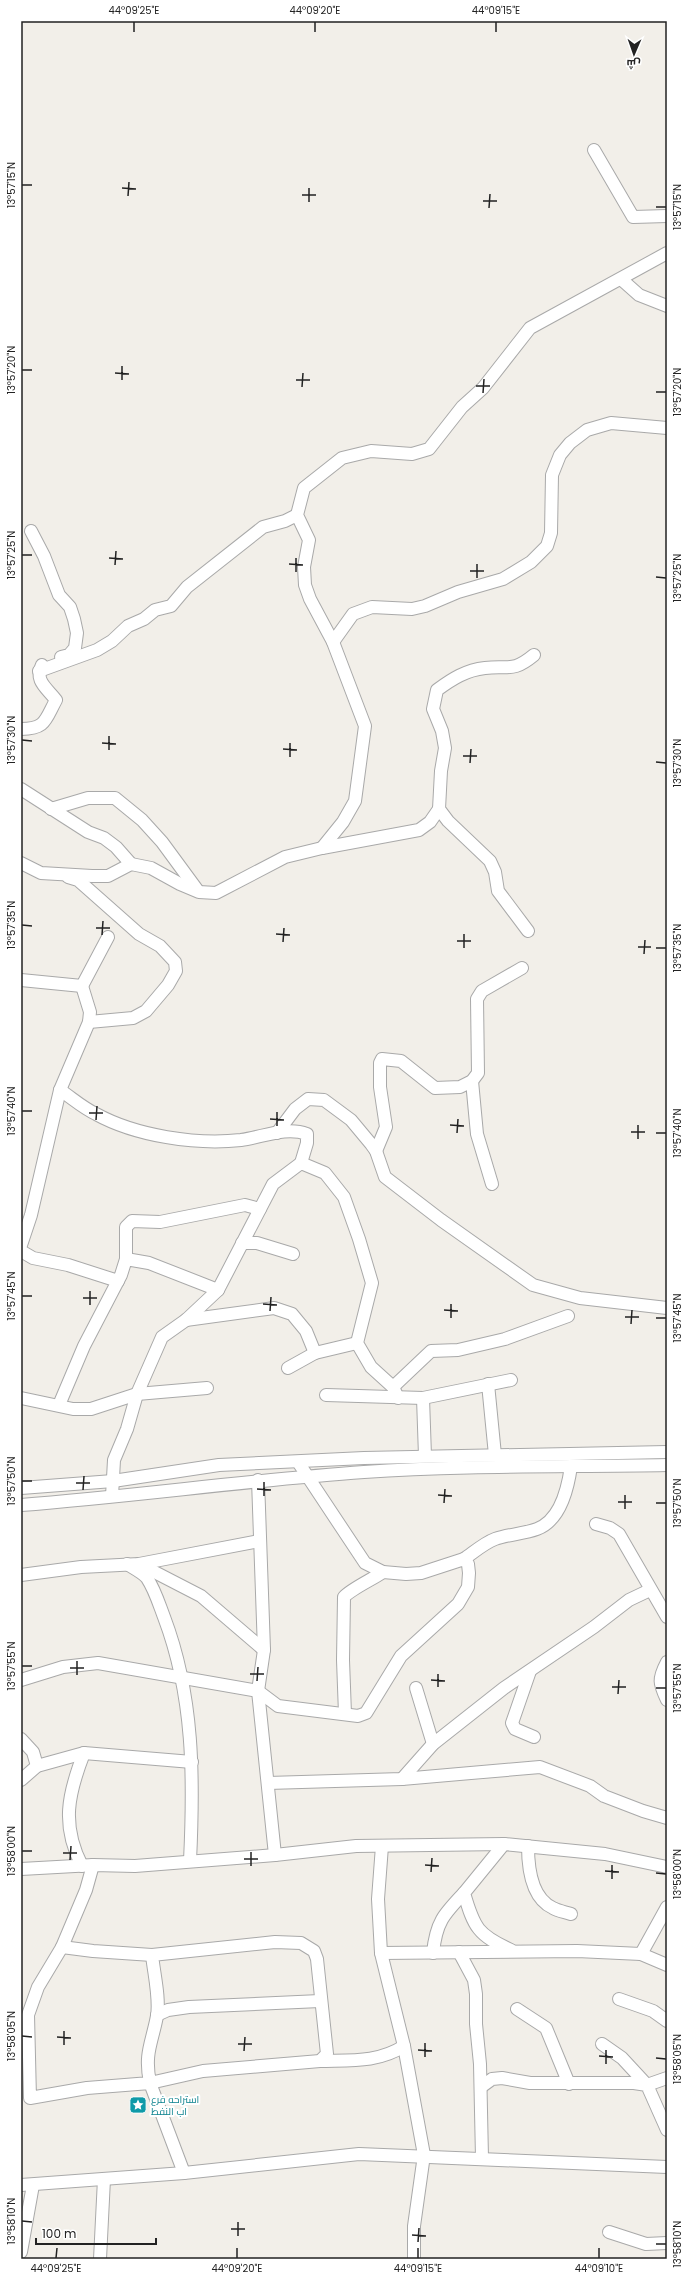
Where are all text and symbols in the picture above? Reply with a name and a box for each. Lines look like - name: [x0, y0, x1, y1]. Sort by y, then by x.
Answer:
- text: 44°09'25"E: [109, 3, 159, 18]
- text: 44°09'20"E: [290, 3, 340, 18]
- text: 44°09'15"E: [472, 3, 520, 18]
- north arrow: [614, 34, 654, 74]
- text: ش: [626, 56, 641, 72]
- text: 13°57'15"N: [4, 162, 19, 208]
- text: 13°57'15"N: [670, 184, 685, 230]
- text: 13°57'20"N: [4, 346, 19, 394]
- text: 13°57'20"N: [670, 368, 685, 416]
- text: 13°57'25"N: [4, 531, 19, 579]
- text: 13°57'25"N: [670, 554, 685, 602]
- text: 13°57'30"N: [4, 716, 19, 764]
- text: 13°57'30"N: [670, 739, 685, 787]
- text: 13°57'35"N: [4, 901, 19, 949]
- text: 13°57'35"N: [670, 924, 685, 972]
- text: 13°57'40"N: [4, 1086, 19, 1136]
- text: 13°57'40"N: [670, 1108, 685, 1158]
- text: 13°57'45"N: [4, 1271, 19, 1321]
- text: 13°57'45"N: [670, 1293, 685, 1343]
- text: 13°57'50"N: [4, 1456, 19, 1506]
- text: 13°57'50"N: [670, 1478, 685, 1528]
- text: 13°57'55"N: [4, 1641, 19, 1691]
- text: 13°57'55"N: [670, 1663, 685, 1713]
- text: 13°58'00"N: [4, 1826, 19, 1876]
- text: 13°58'00"N: [670, 1849, 685, 1899]
- text: 13°58'05"N: [4, 2011, 19, 2061]
- text: 13°58'05"N: [670, 2034, 685, 2084]
- place label: استراحه فرع اب النفط: [151, 2092, 199, 2119]
- place icon: استراحه فرع اب النفط: [128, 2095, 148, 2115]
- text: 13°58'10"N: [4, 2198, 19, 2244]
- scale bar: [36, 2220, 156, 2246]
- text: 13°58'10"N: [670, 2221, 685, 2267]
- text: 100 m: [42, 2225, 76, 2242]
- text: 44°09'25"E: [31, 2261, 81, 2276]
- text: 44°09'20"E: [212, 2261, 262, 2276]
- text: 44°09'15"E: [394, 2261, 442, 2276]
- text: 44°09'10"E: [575, 2261, 623, 2276]

